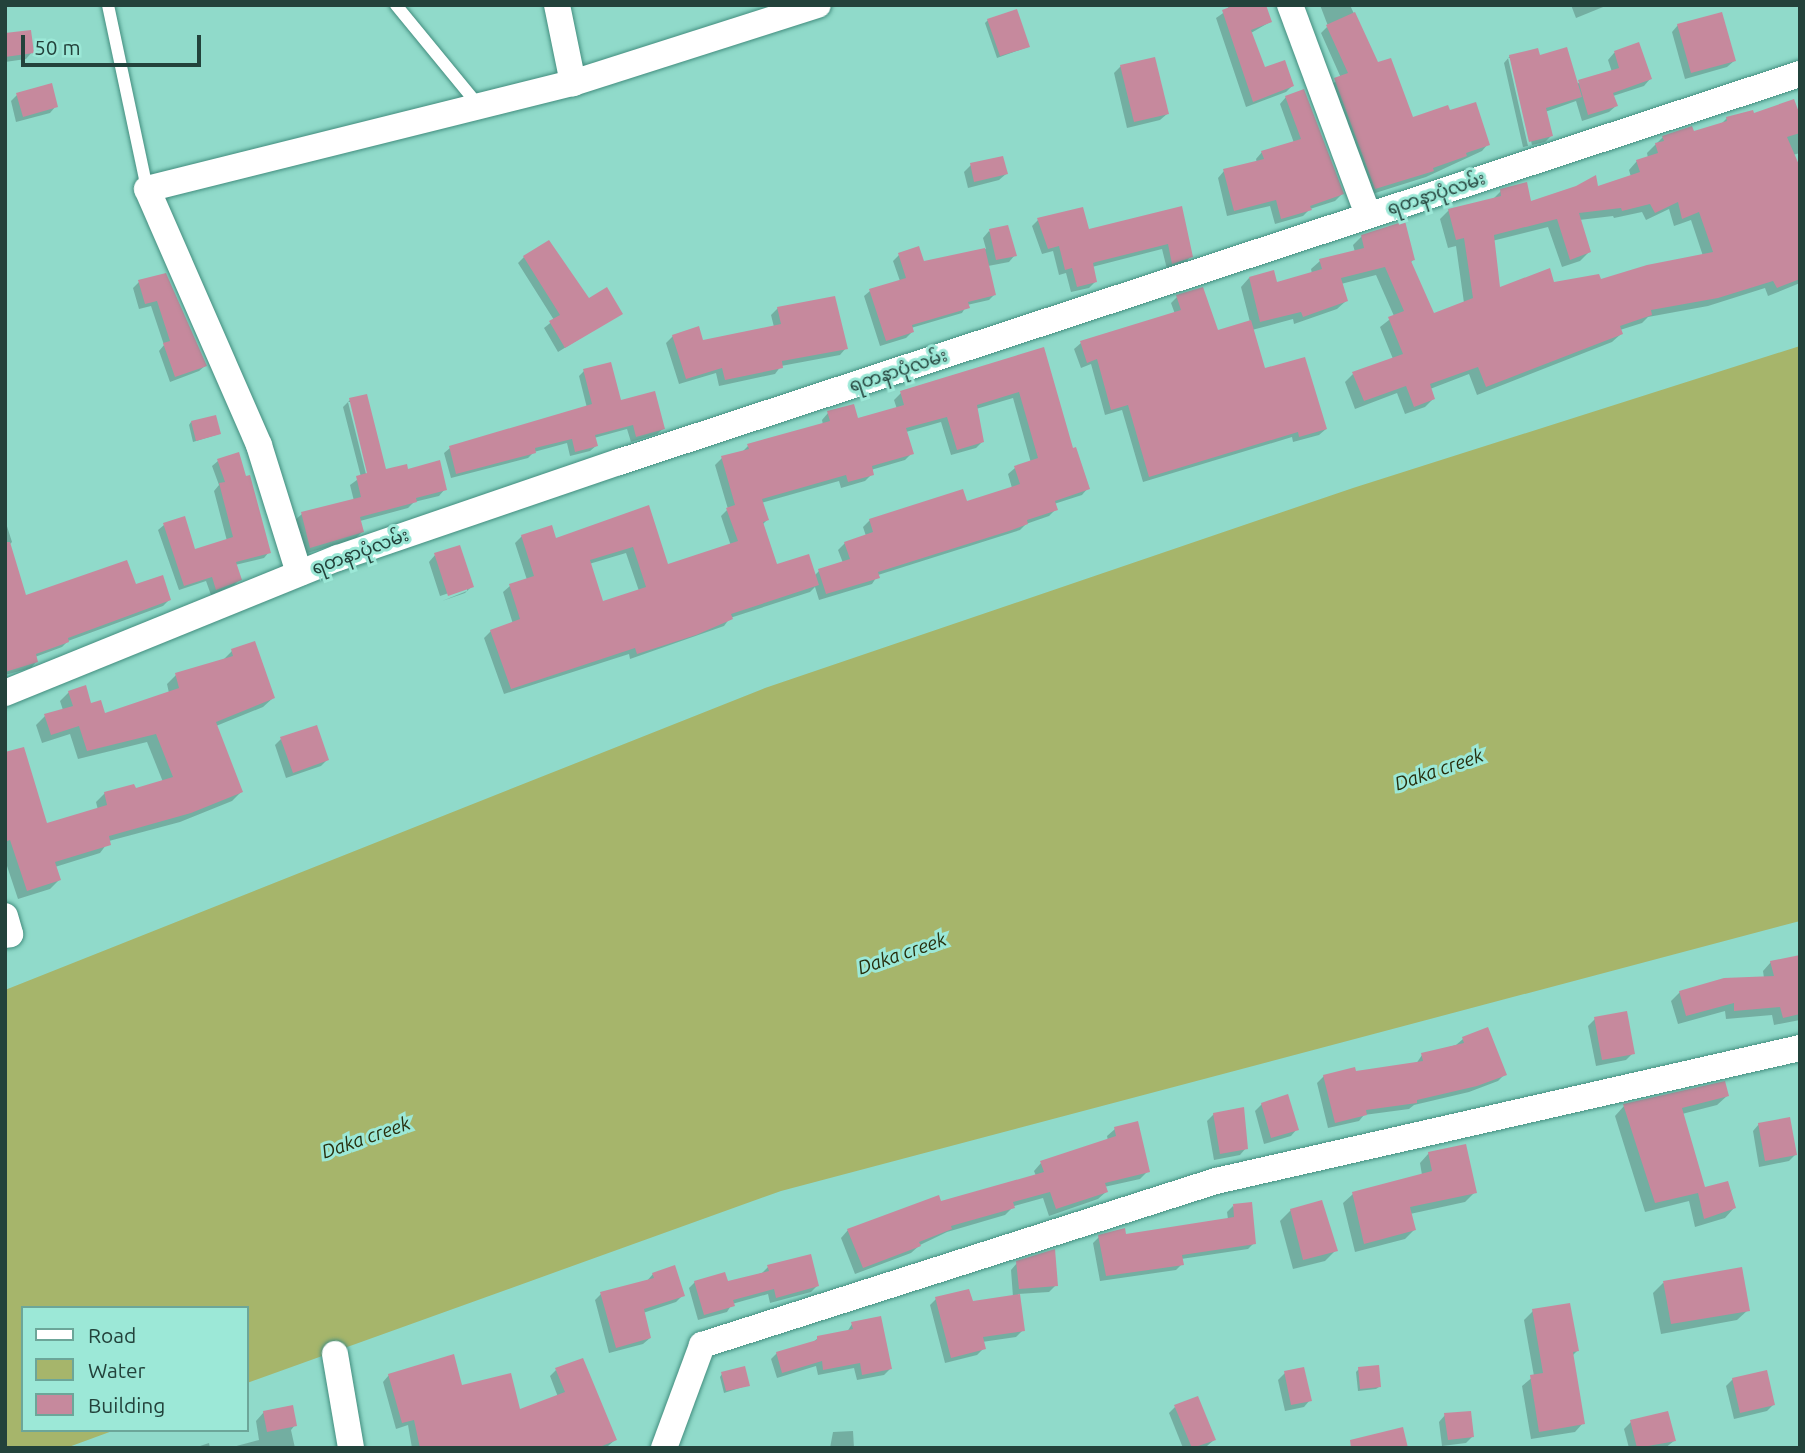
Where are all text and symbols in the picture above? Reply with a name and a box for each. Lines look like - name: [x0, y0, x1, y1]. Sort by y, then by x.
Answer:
- scale bar: [24, 21, 205, 65]
- text: 50 m: [34, 35, 81, 59]
- street label: ရတနာပုံလမ်း: [1384, 167, 1488, 219]
- street label: ရတနာပုံလမ်း: [846, 344, 950, 396]
- street label: ရတနာပုံလမ်း: [308, 523, 412, 579]
- water label: Daka creek: [1391, 744, 1487, 796]
- water label: Daka creek: [854, 928, 950, 980]
- water label: Daka creek: [318, 1112, 414, 1164]
- legend: [21, 1306, 248, 1432]
- text: Road: [88, 1323, 136, 1347]
- text: Water: [88, 1358, 146, 1382]
- text: Building: [88, 1393, 165, 1417]

